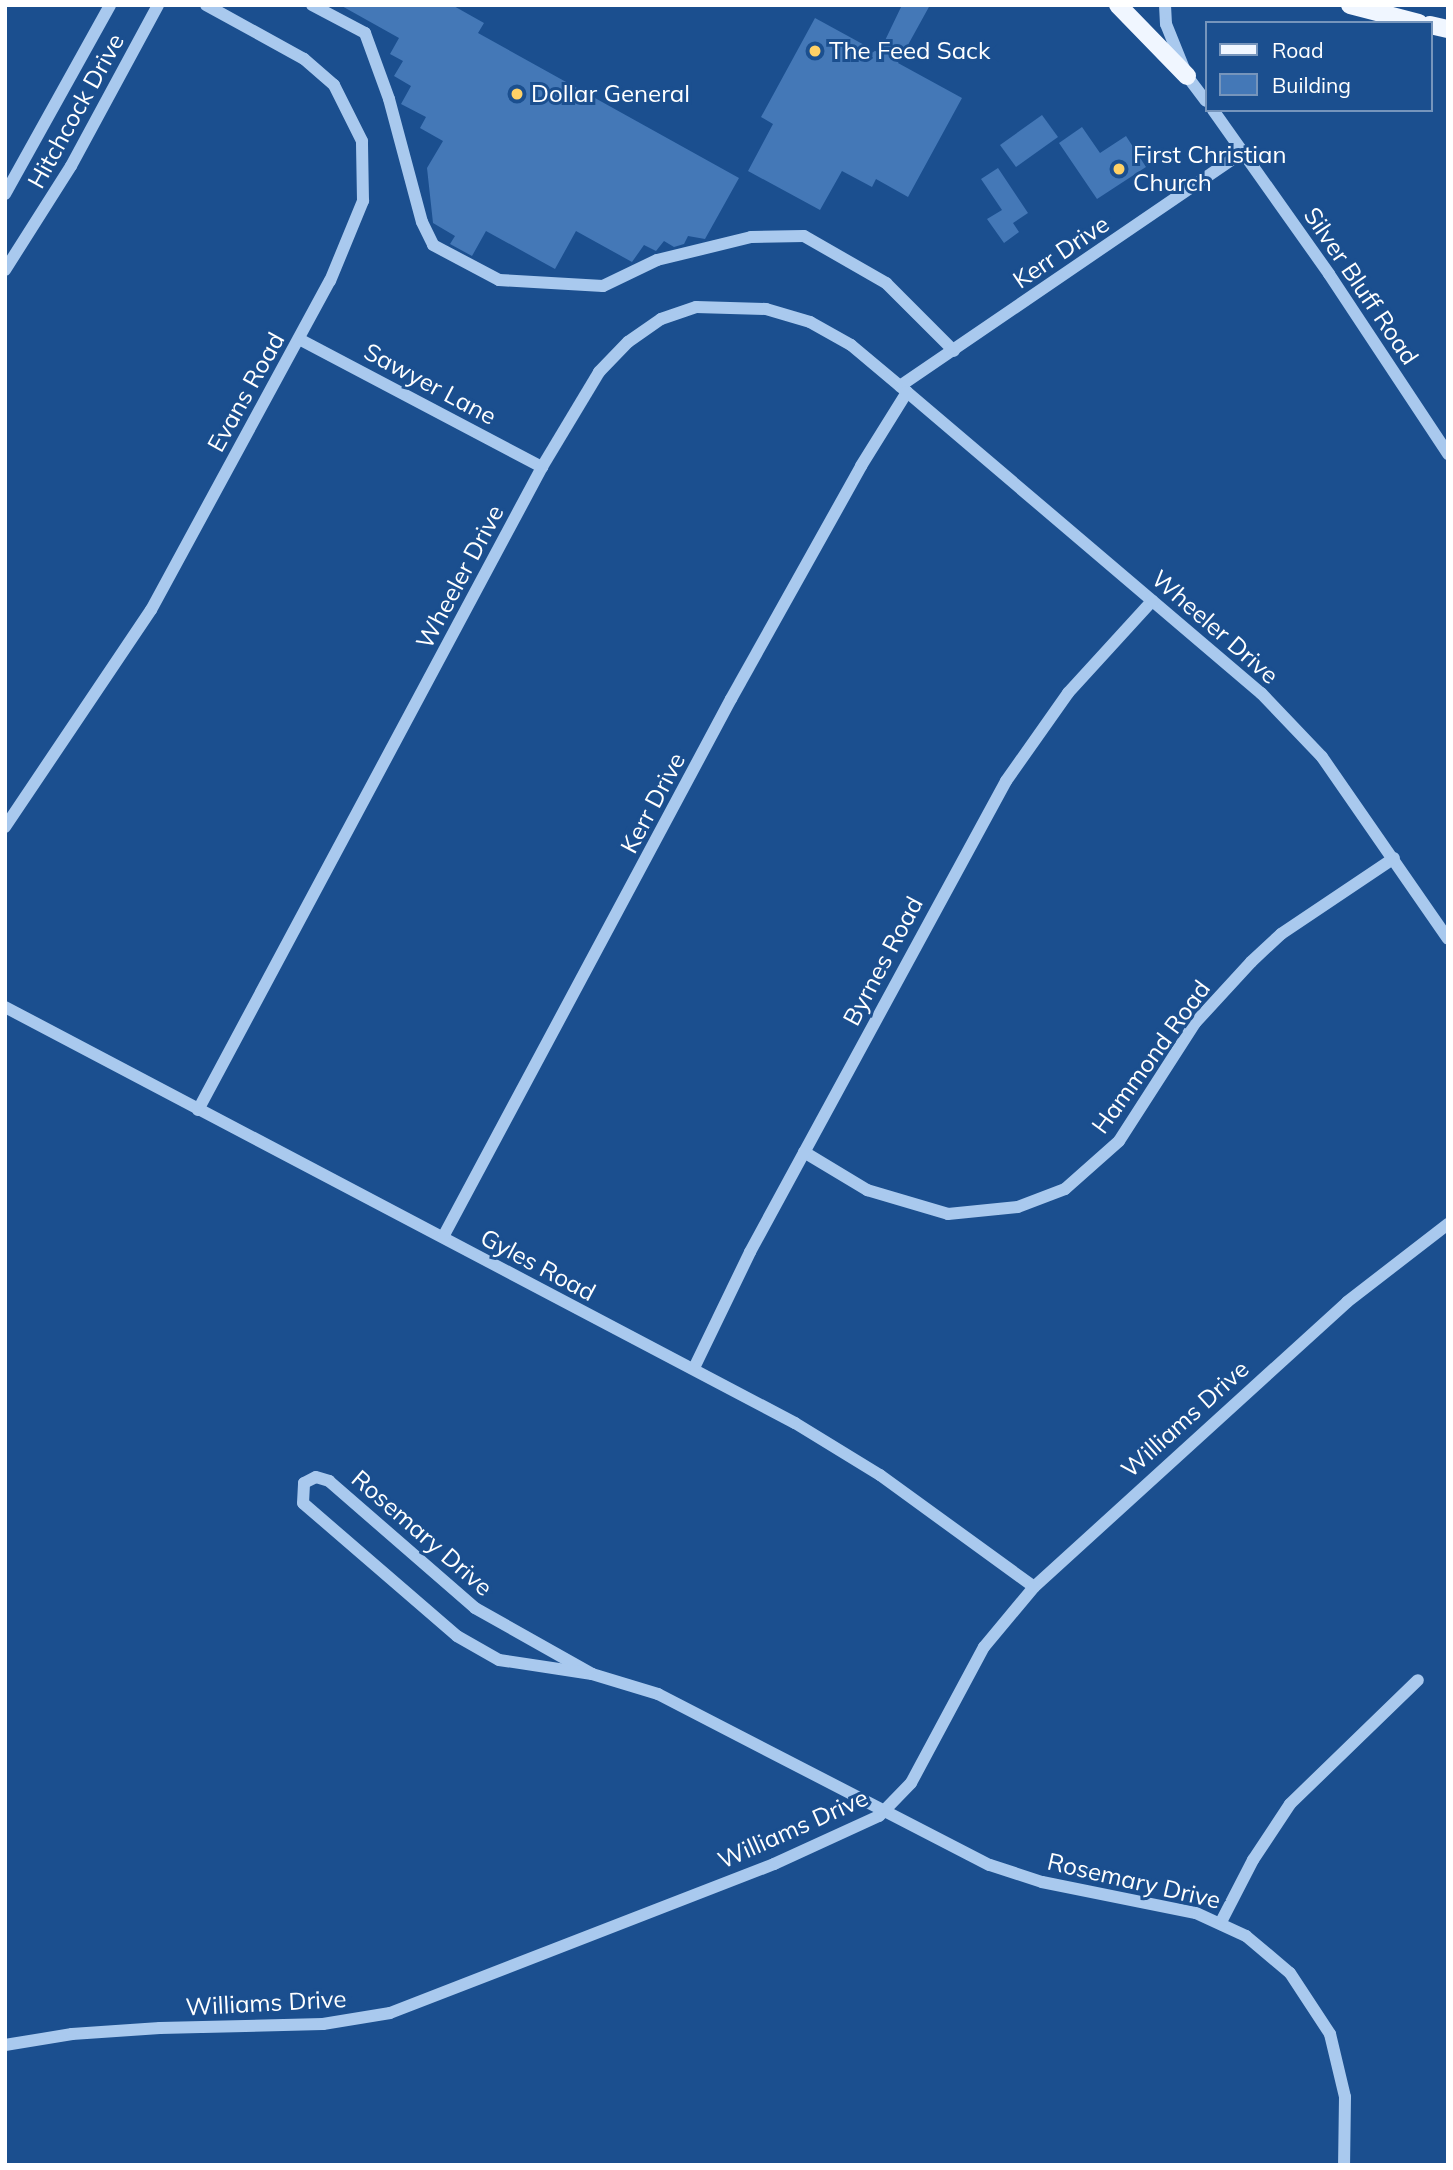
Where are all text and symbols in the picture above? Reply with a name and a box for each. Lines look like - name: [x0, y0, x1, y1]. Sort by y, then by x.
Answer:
- legend: [1204, 21, 1432, 112]
- street label: Hitchcock Drive: [22, 29, 130, 193]
- place label: The Feed Sack: [829, 37, 990, 65]
- text: Road: [1272, 37, 1323, 63]
- marker: The Feed Sack: [807, 43, 823, 59]
- text: Building: [1272, 72, 1351, 98]
- place label: Dollar General: [531, 80, 690, 108]
- marker: Dollar General: [509, 86, 525, 102]
- place label: First Christian Church: [1133, 141, 1287, 197]
- marker: First Christian Church: [1111, 161, 1127, 177]
- street label: Silver Bluff Road: [1298, 202, 1424, 370]
- street label: Kerr Drive: [1007, 209, 1115, 295]
- street label: Evans Road: [201, 327, 291, 457]
- street label: Sawyer Lane: [359, 337, 501, 431]
- street label: Wheeler Drive: [410, 500, 510, 654]
- street label: Wheeler Drive: [1146, 564, 1284, 690]
- street label: Kerr Drive: [615, 748, 691, 858]
- street label: Byrnes Road: [837, 892, 929, 1030]
- street label: Hammond Road: [1086, 975, 1216, 1139]
- street label: Gyles Road: [476, 1223, 600, 1307]
- street label: Williams Drive: [1115, 1354, 1255, 1484]
- street label: Rosemary Drive: [346, 1464, 498, 1602]
- street label: Williams Drive: [714, 1783, 872, 1875]
- street label: Rosemary Drive: [1045, 1847, 1223, 1915]
- street label: Williams Drive: [185, 1984, 347, 2022]

